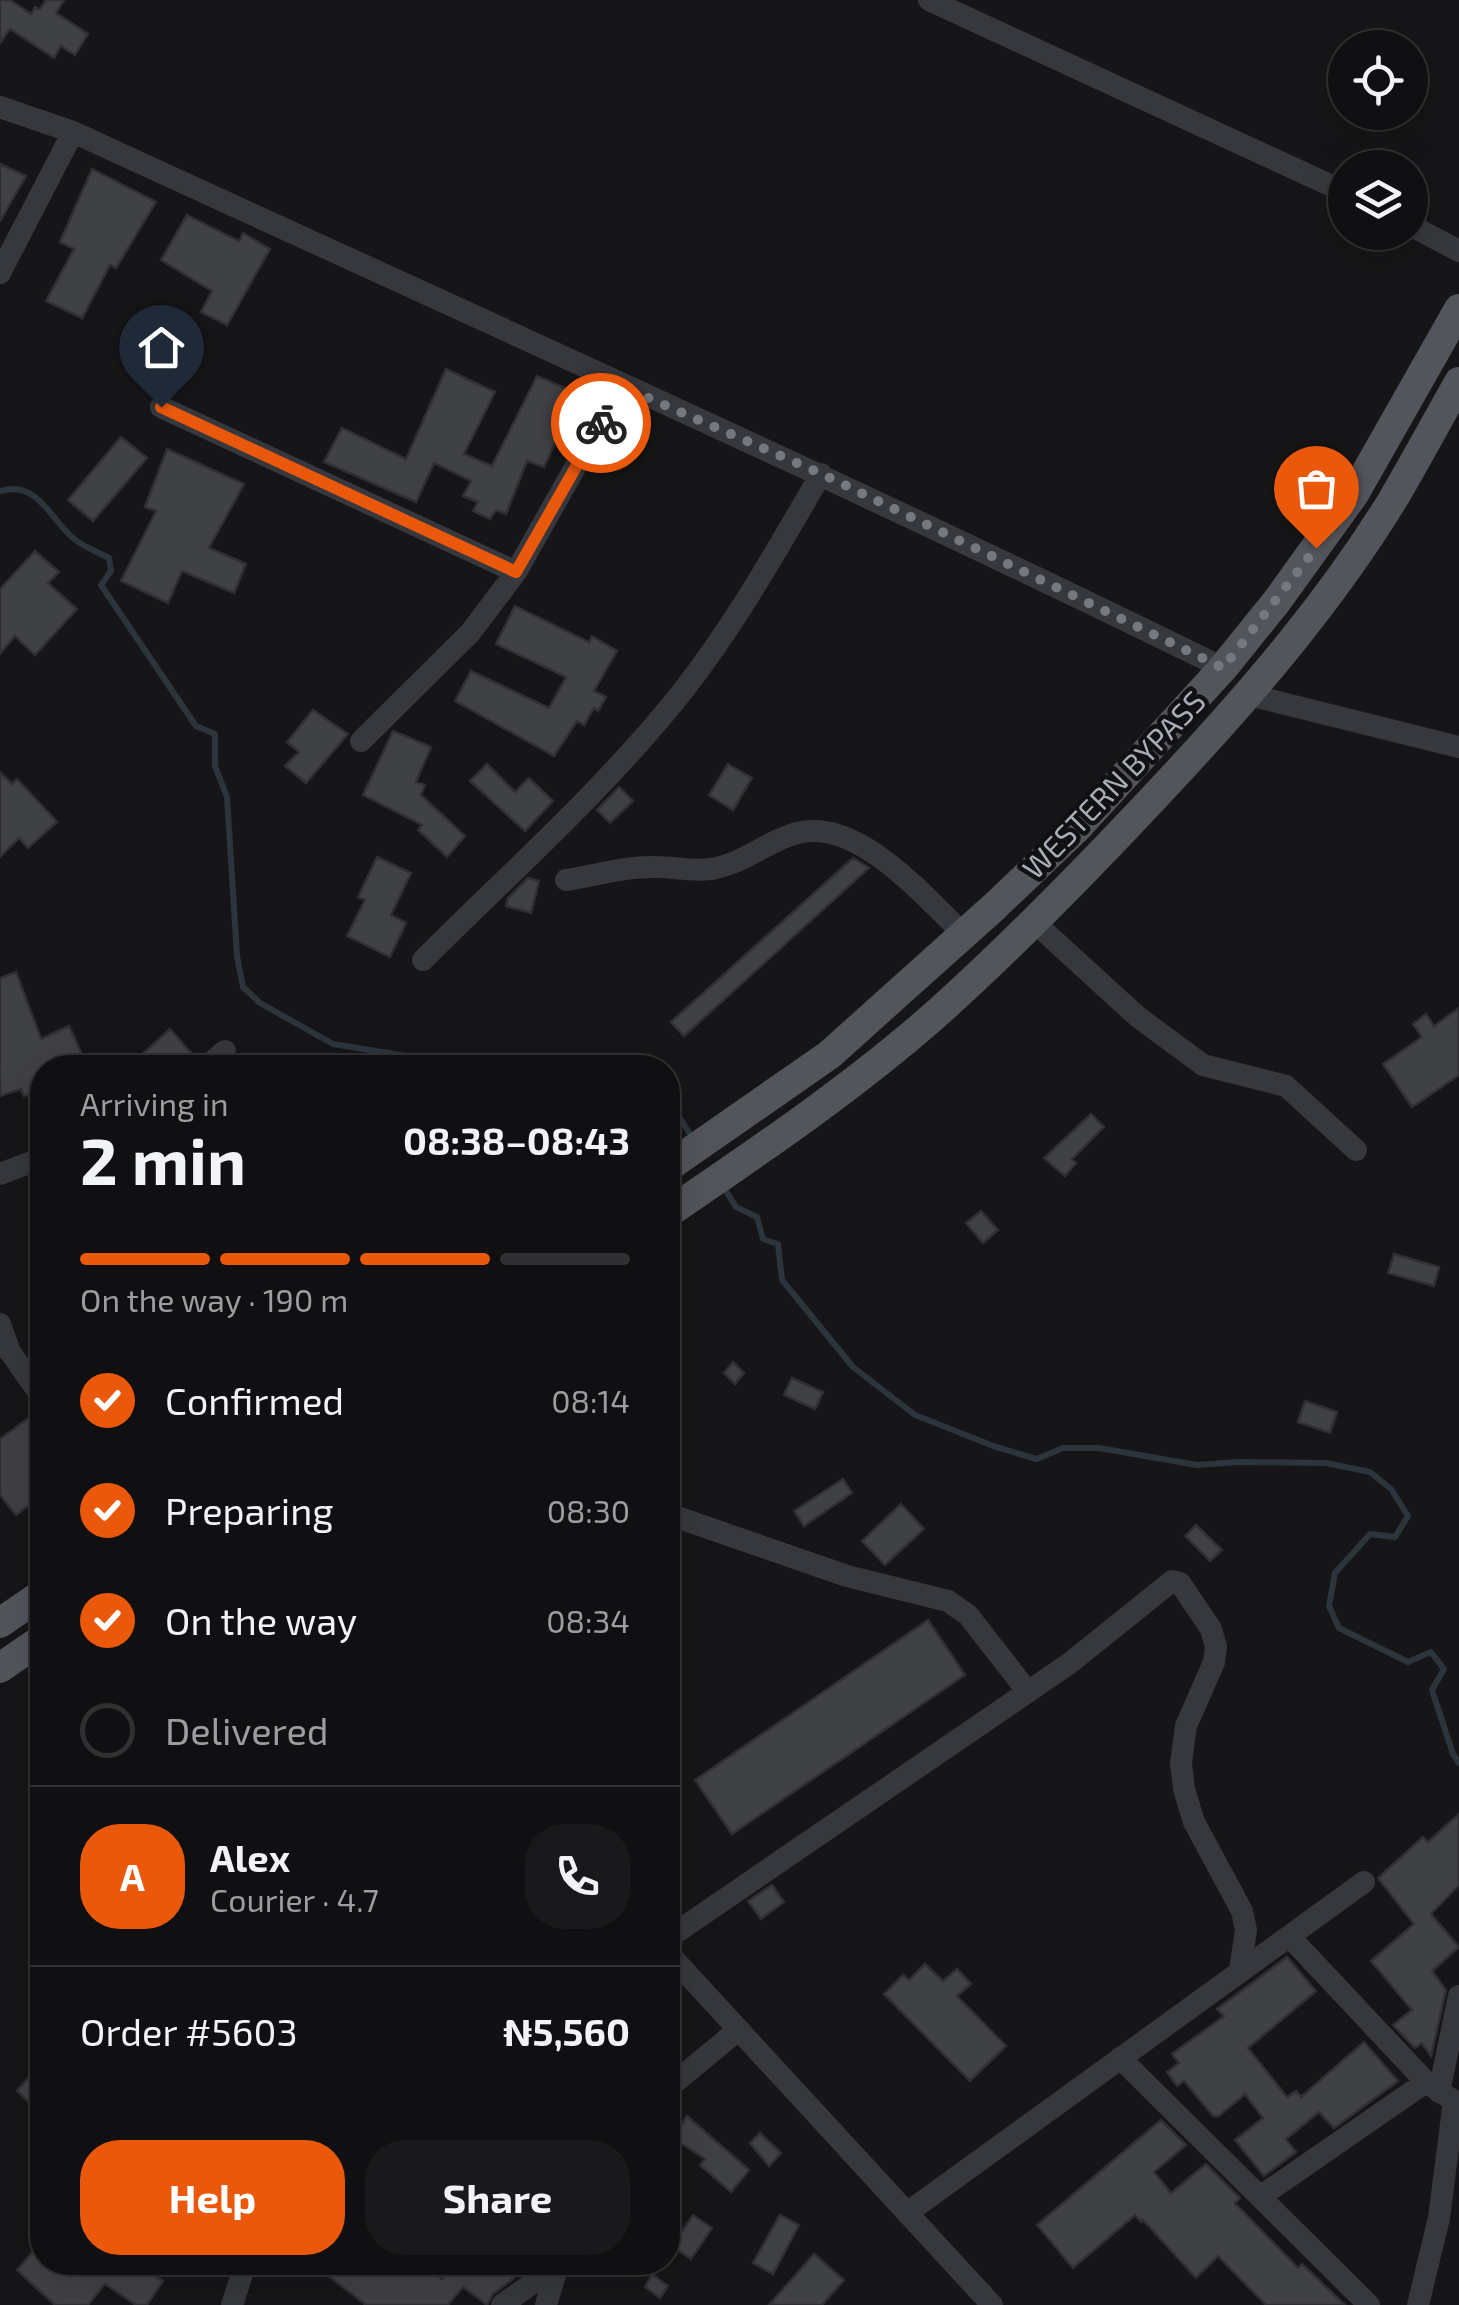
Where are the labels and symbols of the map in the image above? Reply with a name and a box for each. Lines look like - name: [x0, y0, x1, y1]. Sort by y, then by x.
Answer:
- pin: [119, 305, 204, 408]
- courier: [551, 373, 651, 473]
- pin: [1274, 446, 1359, 549]
- street label: WESTERN BYPASS: [1014, 683, 1212, 885]

